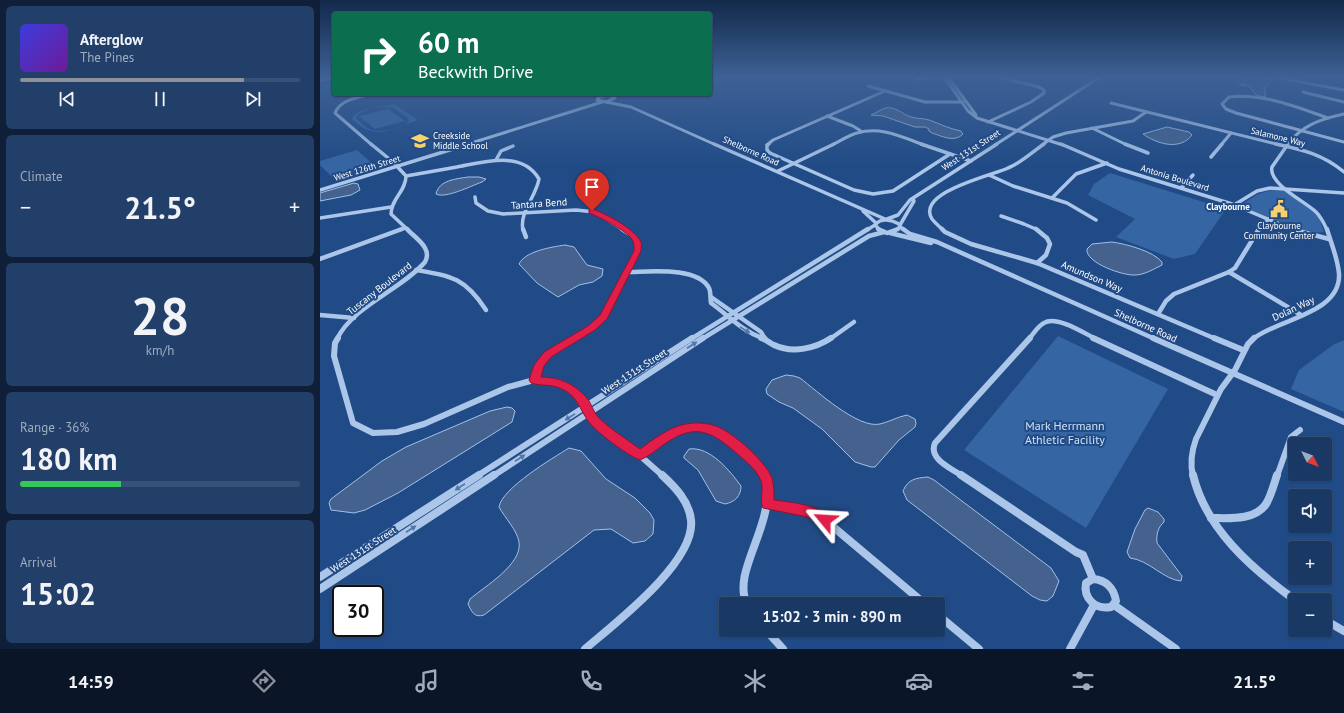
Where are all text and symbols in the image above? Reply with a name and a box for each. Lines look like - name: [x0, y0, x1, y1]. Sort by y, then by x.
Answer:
- text: 60 m: [418, 24, 479, 61]
- icon: right: [352, 28, 404, 80]
- text: Afterglow: [80, 30, 143, 49]
- text: The Pines: [80, 49, 134, 66]
- text: Beckwith Drive: [418, 60, 533, 83]
- icon: previous: [56, 88, 78, 110]
- icon: pause: [149, 88, 171, 110]
- icon: next: [242, 88, 264, 110]
- street label: Salamone Way: [1250, 124, 1307, 149]
- street label: West 131st Street: [939, 126, 1002, 173]
- place label: Creekside Middle School: [433, 130, 488, 151]
- school or university icon: Creekside Middle School: [410, 131, 430, 151]
- street label: Shelborne Road: [721, 133, 781, 168]
- street label: West 126th Street: [332, 152, 401, 183]
- street label: Antonia Boulevard: [1140, 162, 1211, 193]
- text: Climate: [20, 168, 63, 185]
- pin: [575, 170, 609, 211]
- icon: arrive: [581, 176, 603, 198]
- text: 21.5°: [124, 188, 196, 227]
- text: −: [20, 193, 31, 221]
- text: +: [289, 193, 300, 221]
- street label: Tantara Bend: [511, 195, 567, 212]
- public building icon: Claybourne Community Center: [1269, 199, 1289, 219]
- district label: Claybourne: [1206, 201, 1250, 212]
- place label: Claybourne Community Center: [1244, 220, 1314, 241]
- street label: Amundson Way: [1059, 258, 1125, 295]
- street label: Tuscany Boulevard: [344, 259, 414, 318]
- text: 28: [131, 282, 189, 349]
- street label: Dolan Way: [1270, 293, 1317, 324]
- street label: Shelborne Road: [1112, 306, 1179, 345]
- one-way arrow: [740, 326, 750, 334]
- one-way arrow: [687, 341, 697, 349]
- text: km/h: [146, 342, 174, 359]
- street label: West 131st Street: [599, 345, 670, 397]
- one-way arrow: [565, 413, 575, 421]
- park label: Mark Herrmann Athletic Facility: [1025, 418, 1105, 447]
- text: Range · 36%: [20, 419, 89, 436]
- north arrow: [1288, 437, 1332, 481]
- map controls: [1288, 437, 1332, 637]
- text: 180 km: [20, 439, 118, 478]
- one-way arrow: [514, 454, 526, 461]
- one-way arrow: [455, 483, 465, 491]
- button: sound: [1288, 489, 1332, 533]
- position arrow: [804, 499, 846, 541]
- street label: West 131st Street: [328, 523, 399, 575]
- one-way arrow: [406, 525, 416, 533]
- button: +: [1288, 541, 1332, 585]
- text: Arrival: [20, 554, 56, 571]
- text: 15:02: [20, 574, 96, 613]
- speed limit sign: 30: [332, 585, 384, 637]
- button: −: [1288, 593, 1332, 637]
- text: 15:02 · 3 min · 890 m: [763, 607, 901, 626]
- icon: directions: [250, 667, 278, 695]
- icon: music: [413, 667, 441, 695]
- icon: phone: [577, 667, 605, 695]
- icon: climate: [741, 667, 769, 695]
- icon: car: [905, 667, 933, 695]
- icon: filters: [1069, 667, 1097, 695]
- text: 14:59: [68, 670, 114, 693]
- text: 21.5°: [1233, 670, 1276, 693]

